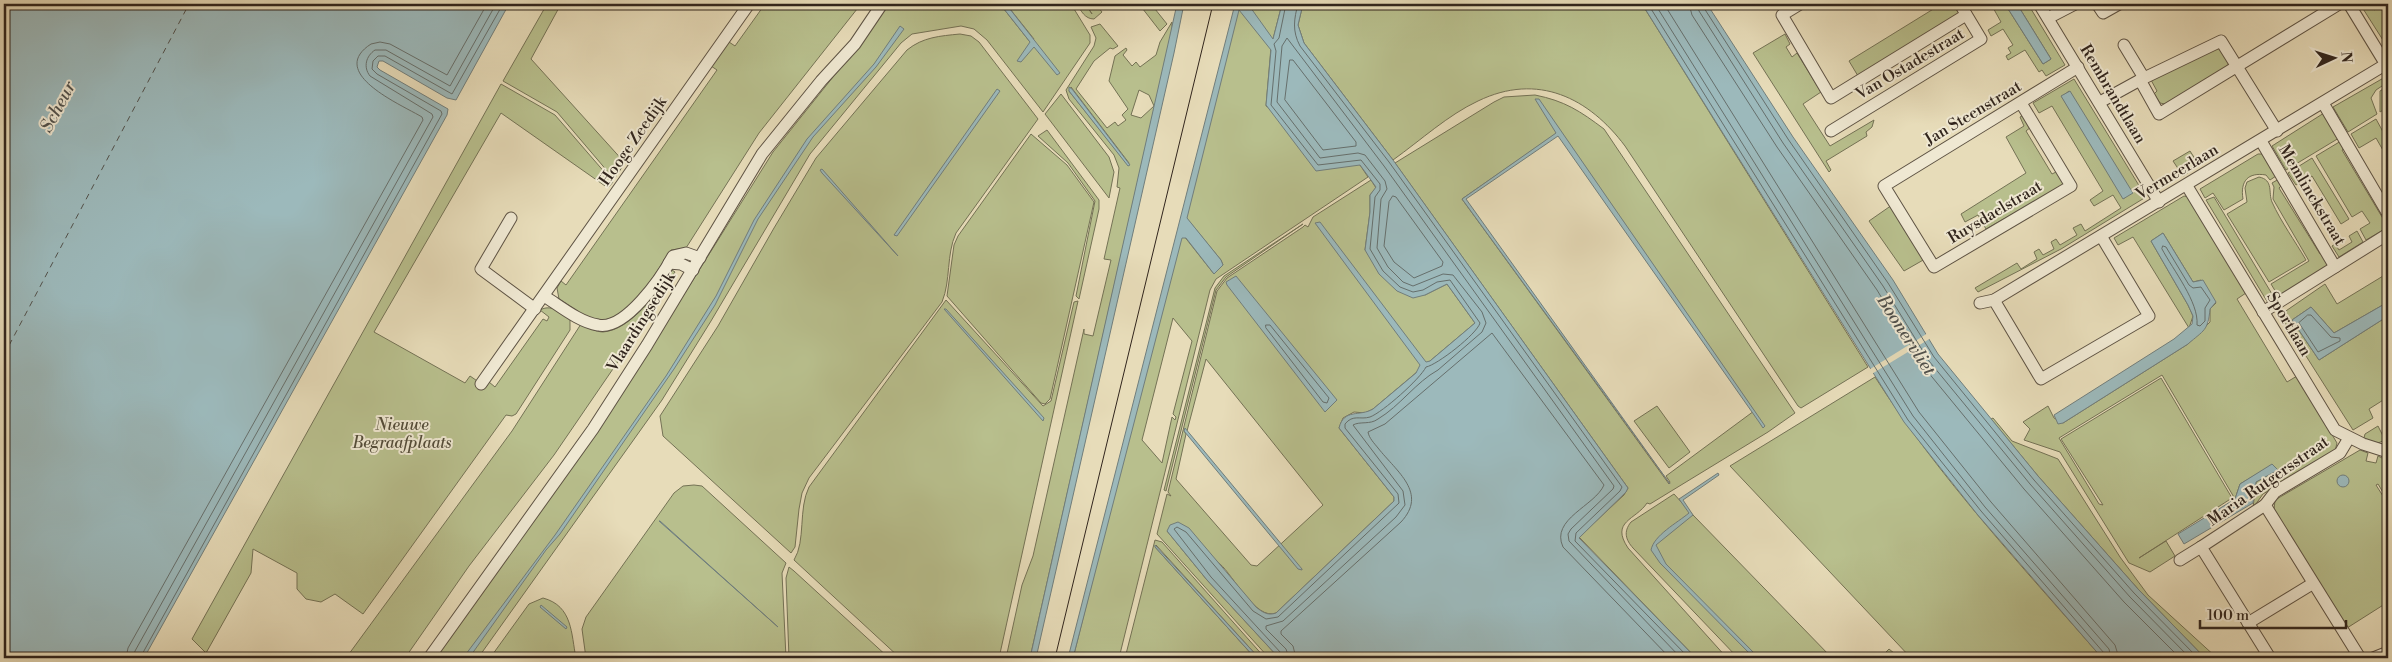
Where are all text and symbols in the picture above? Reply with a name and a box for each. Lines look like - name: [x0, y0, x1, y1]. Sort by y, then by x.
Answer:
- street label: Van Ostadestraat: [1851, 23, 1968, 105]
- north arrow: [2310, 32, 2360, 82]
- street label: Rembrandtlaan: [2076, 41, 2151, 148]
- text: N: [2337, 51, 2355, 63]
- street label: Jan Steenstraat: [1920, 76, 2025, 150]
- water label: Scheur: [35, 77, 81, 137]
- street label: Hooge Zeedijk: [595, 91, 672, 190]
- street label: Vermeerlaan: [2131, 139, 2222, 205]
- street label: Memlinckstraat: [2274, 141, 2350, 249]
- street label: Ruysdaelstraat: [1944, 176, 2046, 248]
- street label: Vlaardingsedijk: [602, 267, 681, 377]
- street label: Sportlaan: [2262, 288, 2316, 360]
- water label: Boonervliet: [1871, 289, 1941, 381]
- park label: Nieuwe Begraafplaats: [351, 415, 452, 453]
- street label: Maria Rutgersstraat: [2203, 431, 2333, 530]
- scale bar: [2200, 597, 2346, 629]
- text: 100 m: [2207, 606, 2249, 625]

